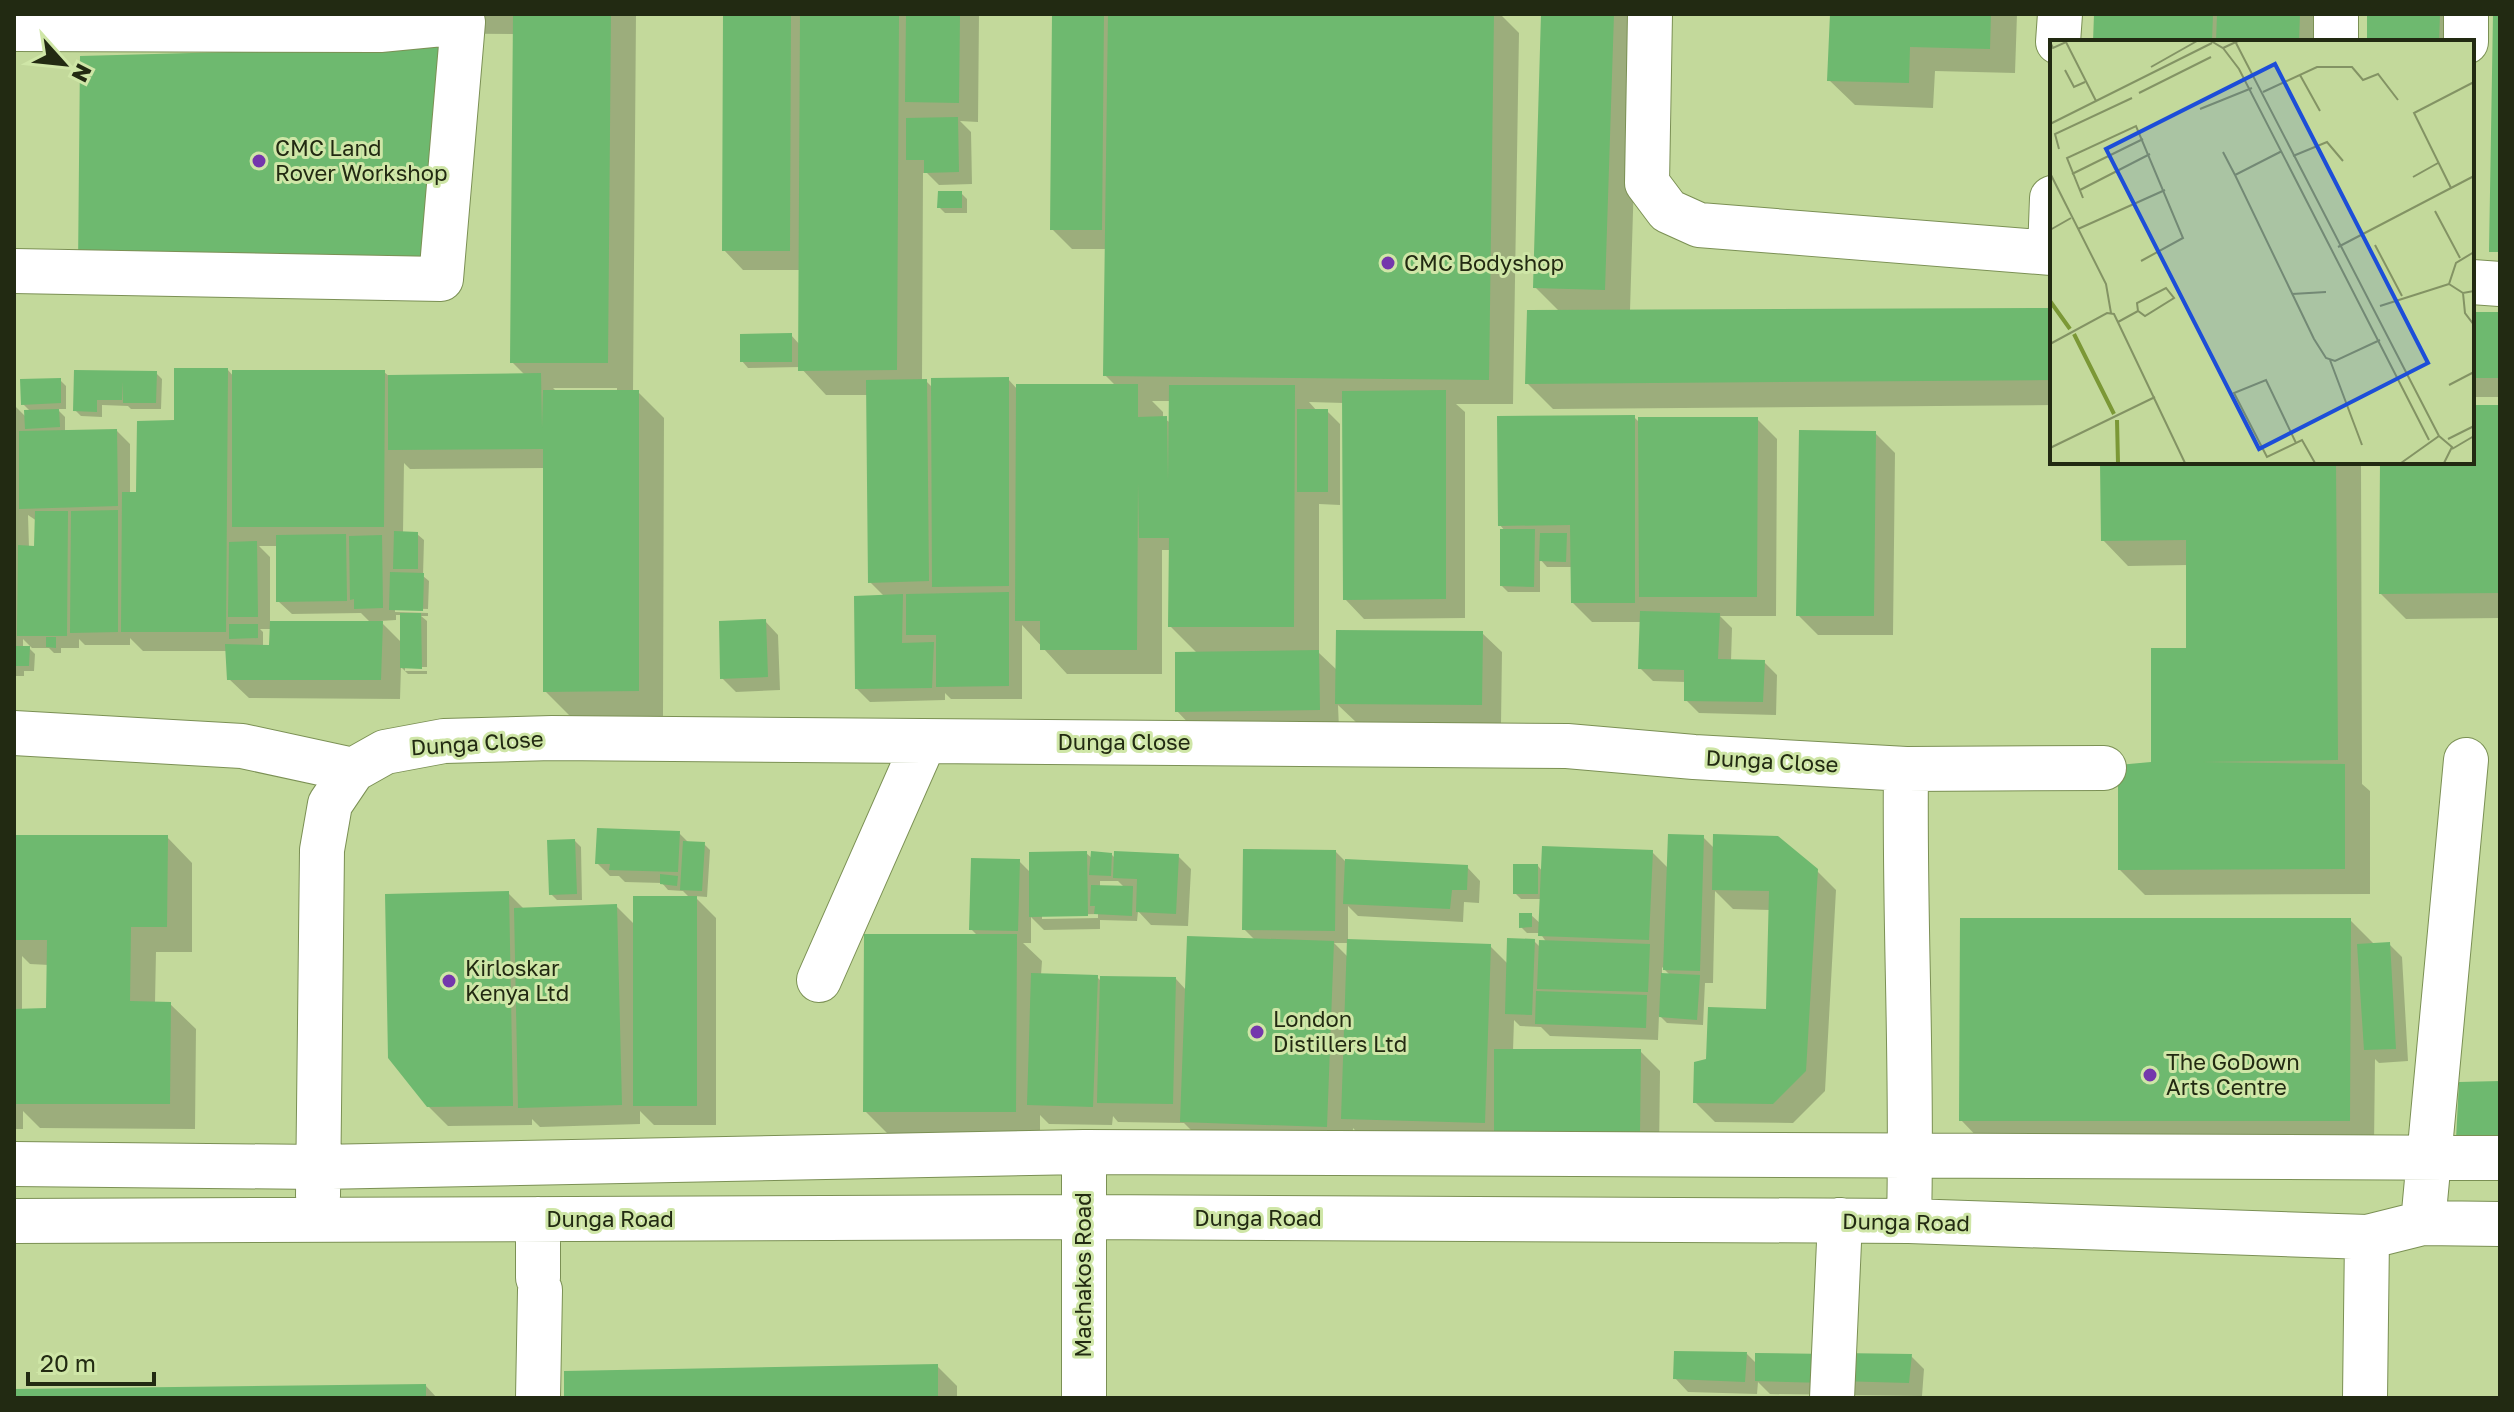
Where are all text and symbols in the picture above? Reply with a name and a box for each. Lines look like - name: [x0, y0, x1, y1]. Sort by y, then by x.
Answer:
- north arrow: [24, 24, 104, 104]
- inset map: [2050, 40, 2474, 464]
- text: N: [66, 60, 98, 87]
- place label: CMC Land Rover Workshop: [275, 134, 448, 186]
- marker: CMC Land Rover Workshop: [250, 152, 268, 170]
- place label: CMC Bodyshop: [1404, 249, 1564, 276]
- marker: CMC Bodyshop: [1379, 254, 1397, 272]
- street label: Dunga Close: [410, 724, 544, 761]
- street label: Dunga Close: [1057, 728, 1191, 755]
- street label: Dunga Close: [1705, 744, 1839, 777]
- place label: Kirloskar Kenya Ltd: [465, 954, 569, 1006]
- marker: Kirloskar Kenya Ltd: [440, 972, 458, 990]
- place label: London Distillers Ltd: [1273, 1005, 1407, 1057]
- marker: London Distillers Ltd: [1248, 1023, 1266, 1041]
- place label: The GoDown Arts Centre: [2166, 1048, 2300, 1100]
- marker: The GoDown Arts Centre: [2141, 1066, 2159, 1084]
- street label: Machakos Road: [1069, 1192, 1096, 1358]
- street label: Dunga Road: [1194, 1204, 1322, 1231]
- street label: Dunga Road: [546, 1205, 674, 1232]
- street label: Dunga Road: [1842, 1207, 1970, 1236]
- scale bar: [28, 1336, 154, 1386]
- text: 20 m: [40, 1348, 96, 1377]

